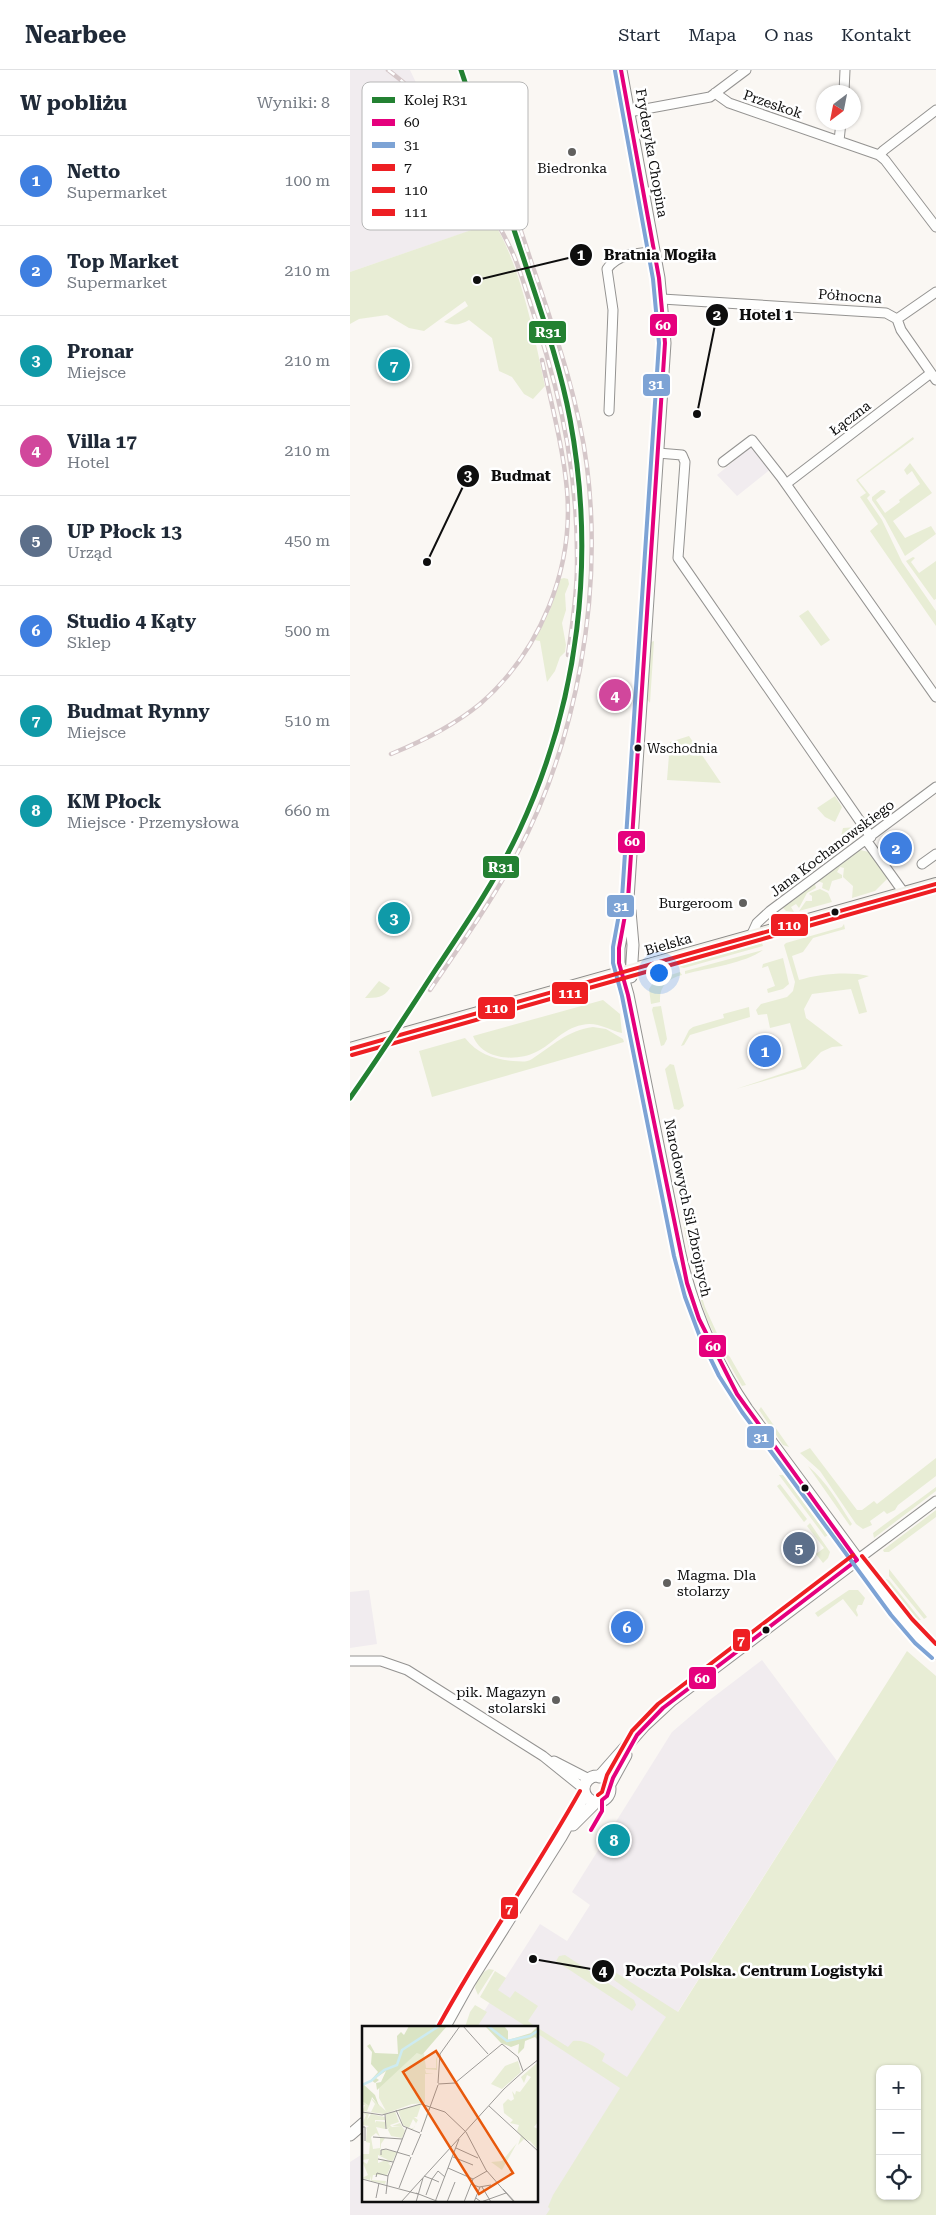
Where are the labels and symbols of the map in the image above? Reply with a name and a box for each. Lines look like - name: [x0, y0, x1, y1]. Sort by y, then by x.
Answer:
- legend: [362, 82, 528, 230]
- north arrow: [816, 85, 861, 130]
- street label: Przeskok: [741, 86, 805, 122]
- street label: Fryderyka Chopina: [633, 87, 671, 219]
- text: Kolej R31: [404, 92, 468, 108]
- text: 60: [404, 114, 420, 130]
- text: 31: [404, 137, 420, 153]
- marker: Biedronka: [566, 146, 578, 158]
- text: 7: [404, 159, 412, 175]
- place label: Biedronka: [537, 160, 607, 176]
- text: 110: [404, 182, 428, 198]
- text: 111: [404, 204, 428, 220]
- callout: Bratnia Mogiła: [569, 240, 726, 270]
- text: 1: [577, 246, 586, 264]
- text: Bratnia Mogiła: [604, 246, 716, 264]
- street label: Północna: [818, 286, 883, 306]
- callout: Hotel 1: [704, 300, 803, 330]
- text: 2: [713, 306, 721, 324]
- text: Hotel 1: [739, 306, 793, 324]
- line badge: 60: [649, 313, 678, 337]
- text: 60: [655, 317, 671, 333]
- line badge: R31: [528, 320, 567, 344]
- text: R31: [535, 324, 561, 340]
- pin: 7: [378, 346, 410, 384]
- line badge: 31: [642, 373, 671, 397]
- text: 31: [648, 376, 664, 392]
- street label: Łączna: [826, 397, 874, 439]
- callout: Budmat: [456, 461, 561, 491]
- text: 3: [464, 467, 473, 485]
- text: Budmat: [491, 467, 551, 485]
- pin: 4: [599, 676, 631, 714]
- place label: Wschodnia: [647, 741, 717, 756]
- marker: Wschodnia: [633, 743, 643, 753]
- street label: Jana Kochanowskiego: [767, 796, 897, 900]
- pin: 2: [880, 829, 912, 867]
- line badge: 60: [617, 830, 646, 854]
- text: 60: [624, 833, 640, 849]
- line badge: R31: [482, 855, 520, 879]
- text: R31: [488, 859, 514, 875]
- line badge: 31: [606, 894, 635, 918]
- place label: Burgeroom: [659, 895, 733, 911]
- marker: Burgeroom: [737, 897, 749, 909]
- text: 31: [613, 898, 629, 914]
- pin: 3: [378, 899, 410, 937]
- unlabelled marker: [830, 907, 840, 917]
- line badge: 110: [770, 913, 809, 937]
- text: 110: [777, 917, 801, 933]
- street label: Bielska: [643, 930, 694, 958]
- your location: [646, 960, 672, 986]
- line badge: 111: [551, 981, 589, 1005]
- text: 111: [558, 985, 582, 1001]
- line badge: 110: [477, 996, 516, 1020]
- text: 110: [484, 1000, 508, 1016]
- pin: 1: [749, 1032, 781, 1070]
- street label: Narodowych Sił Zbrojnych: [661, 1118, 715, 1298]
- line badge: 60: [698, 1334, 727, 1358]
- text: 60: [705, 1338, 721, 1354]
- line badge: 31: [746, 1425, 775, 1449]
- text: 31: [753, 1429, 769, 1445]
- unlabelled marker: [800, 1483, 810, 1493]
- pin: 5: [783, 1529, 815, 1567]
- place label: Magma. Dla stolarzy: [677, 1567, 756, 1599]
- marker: Magma. Dla stolarzy: [661, 1577, 673, 1589]
- pin: 6: [611, 1608, 643, 1646]
- unlabelled marker: [761, 1625, 771, 1635]
- line badge: 7: [732, 1628, 751, 1652]
- text: 7: [737, 1632, 745, 1648]
- line badge: 60: [688, 1666, 717, 1690]
- text: 60: [694, 1670, 710, 1686]
- place label: pik. Magazyn stolarski: [456, 1684, 547, 1716]
- marker: pik. Magazyn stolarski: [550, 1694, 562, 1706]
- pin: 8: [598, 1821, 630, 1859]
- line badge: 7: [500, 1896, 519, 1920]
- text: 7: [505, 1900, 513, 1916]
- callout: Poczta Polska. Centrum Logistyki: [591, 1956, 893, 1986]
- text: 4: [599, 1962, 608, 1980]
- text: Poczta Polska. Centrum Logistyki: [625, 1962, 883, 1980]
- inset map: [362, 2026, 539, 2202]

